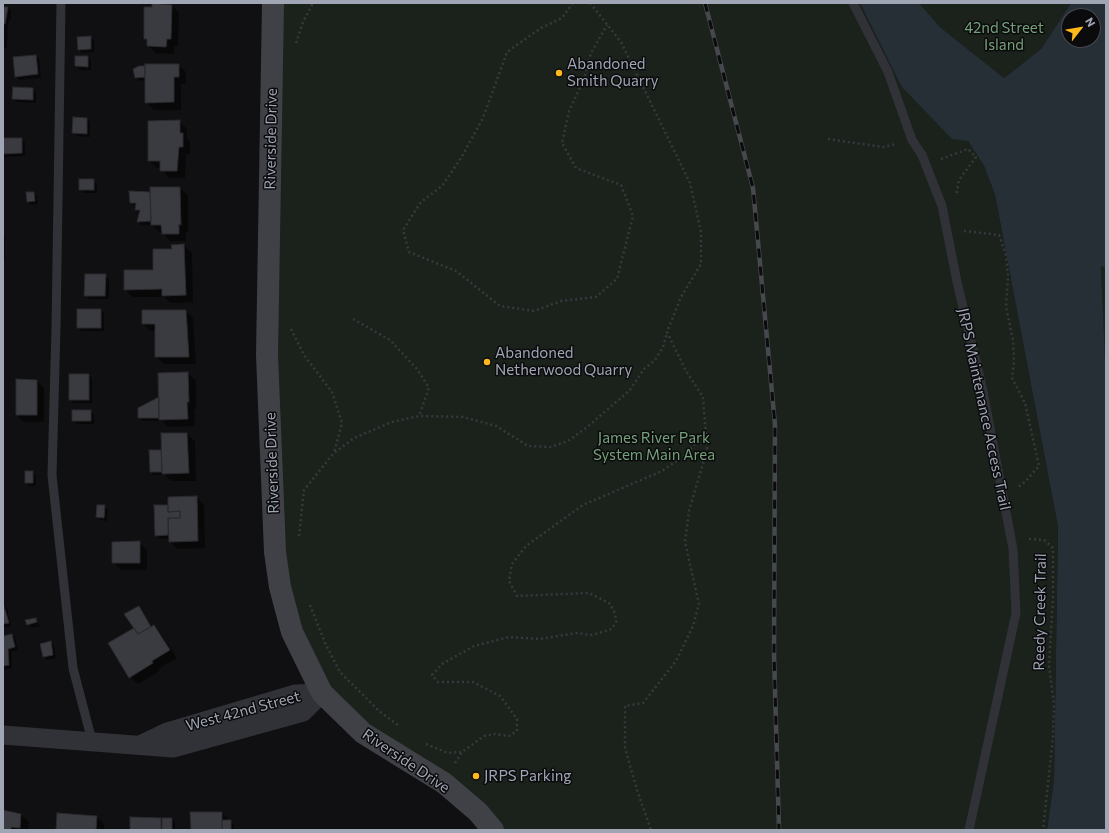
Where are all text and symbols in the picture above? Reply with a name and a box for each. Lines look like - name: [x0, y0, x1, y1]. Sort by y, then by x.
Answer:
- north arrow: [1061, 8, 1101, 48]
- text: N: [1083, 15, 1099, 29]
- park label: 42nd Street Island: [964, 19, 1044, 54]
- place label: Abandoned Smith Quarry: [567, 55, 659, 90]
- marker: Abandoned Smith Quarry: [554, 68, 564, 78]
- street label: Riverside Drive: [261, 88, 281, 190]
- street label: JRPS Maintenance Access Trail: [954, 306, 1014, 512]
- place label: Abandoned Netherwood Quarry: [495, 344, 632, 379]
- marker: Abandoned Netherwood Quarry: [482, 357, 492, 367]
- street label: Riverside Drive: [261, 412, 283, 514]
- park label: James River Park System Main Area: [593, 429, 715, 464]
- street label: Reedy Creek Trail: [1030, 553, 1050, 671]
- street label: West 42nd Street: [184, 687, 302, 735]
- street label: Riverside Drive: [359, 725, 453, 797]
- place label: JRPS Parking: [484, 767, 571, 785]
- marker: JRPS Parking: [471, 771, 481, 781]

